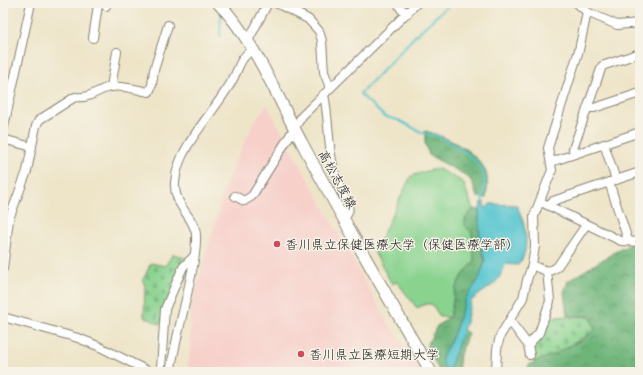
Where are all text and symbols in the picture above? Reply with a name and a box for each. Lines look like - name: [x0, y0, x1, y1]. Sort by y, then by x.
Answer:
- street label: 高松志度線: [314, 146, 362, 213]
- place label: 香川県立保健医療大学（保健医療学部）: [285, 235, 519, 253]
- marker: 香川県立保健医療大学（保健医療学部）: [272, 239, 282, 249]
- place label: 香川県立医療短期大学: [309, 345, 439, 363]
- marker: 香川県立医療短期大学: [296, 349, 306, 359]

